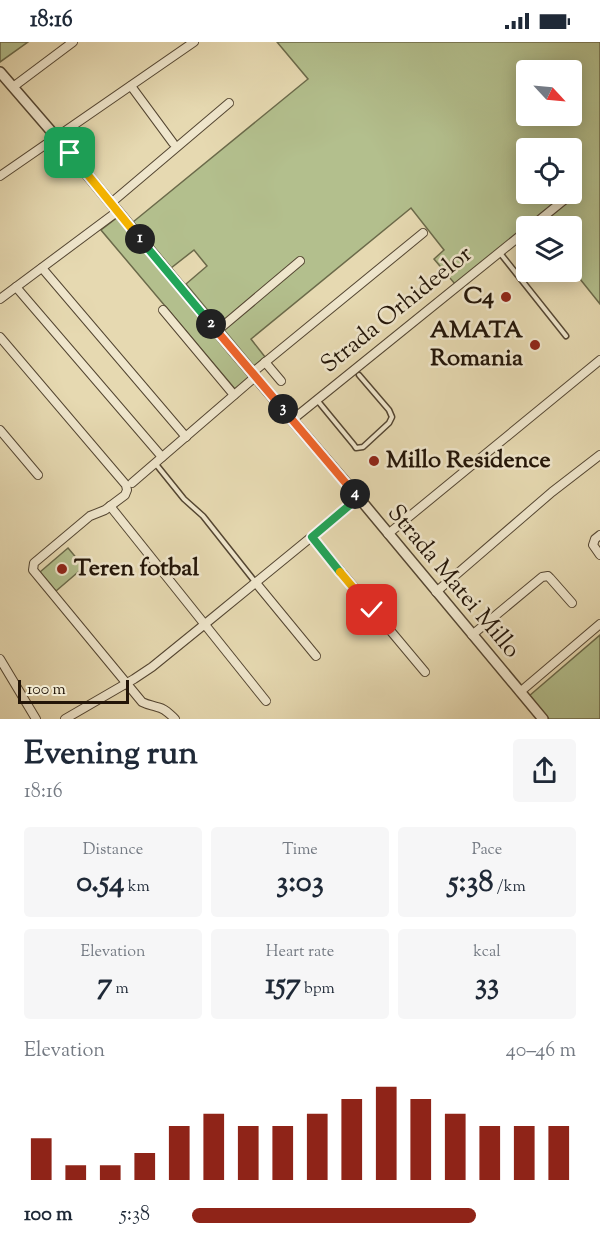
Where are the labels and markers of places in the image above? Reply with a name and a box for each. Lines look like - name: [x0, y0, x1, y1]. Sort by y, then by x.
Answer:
- pin: [44, 127, 95, 178]
- pin: 1: [125, 224, 155, 254]
- place label: C4: [464, 280, 494, 314]
- marker: C4: [499, 290, 513, 304]
- pin: 2: [196, 309, 226, 339]
- place label: AMATA Romania: [430, 314, 524, 376]
- marker: AMATA Romania: [528, 338, 542, 352]
- pin: 3: [268, 394, 298, 424]
- place label: Millo Residence: [386, 444, 551, 478]
- marker: Millo Residence: [367, 454, 381, 468]
- pin: 4: [340, 479, 370, 509]
- place label: Teren fotbal: [74, 552, 199, 586]
- marker: Teren fotbal: [55, 562, 69, 576]
- pin: [346, 584, 397, 635]

